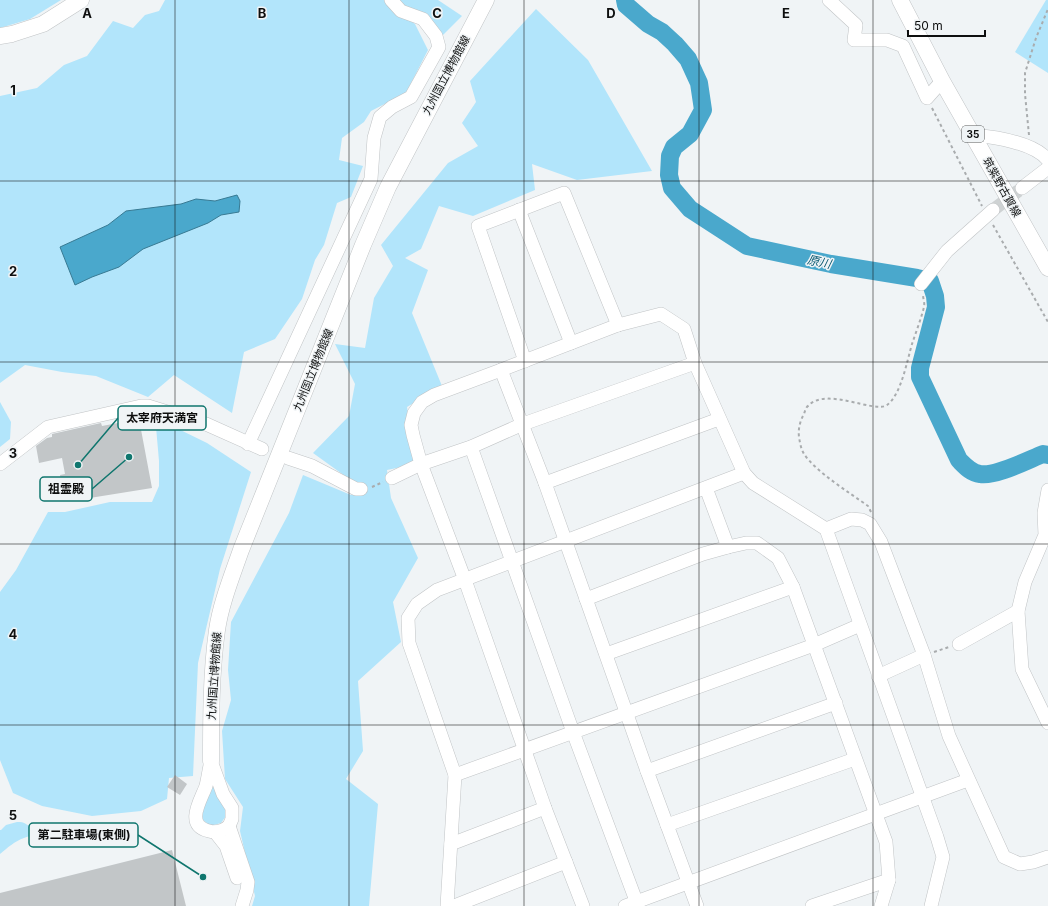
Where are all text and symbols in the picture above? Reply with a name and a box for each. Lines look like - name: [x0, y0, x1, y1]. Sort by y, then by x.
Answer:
- text: A: [82, 5, 92, 21]
- text: B: [258, 5, 267, 21]
- text: C: [432, 5, 442, 21]
- text: D: [606, 5, 616, 21]
- text: E: [782, 5, 790, 21]
- scale bar: [908, 12, 985, 38]
- text: 50 m: [914, 18, 943, 33]
- street label: 九州国立博物館線: [419, 33, 473, 117]
- text: 1: [10, 82, 16, 98]
- road number: 35: [962, 126, 984, 142]
- street label: 筑紫野古賀線: [980, 155, 1024, 219]
- water label: 原川: [806, 252, 834, 272]
- text: 2: [9, 263, 17, 279]
- street label: 九州国立博物館線: [290, 327, 336, 413]
- callout: 太宰府天満宮: [118, 406, 206, 430]
- text: 太宰府天満宮: [126, 410, 198, 425]
- text: 3: [9, 445, 17, 461]
- callout: 祖霊殿: [40, 477, 92, 501]
- text: 祖霊殿: [48, 481, 84, 496]
- text: 4: [9, 626, 18, 642]
- street label: 九州国立博物館線: [204, 632, 224, 720]
- text: 5: [9, 807, 17, 823]
- callout: 第二駐車場(東側): [29, 823, 138, 847]
- text: 第二駐車場(東側): [37, 827, 131, 842]

